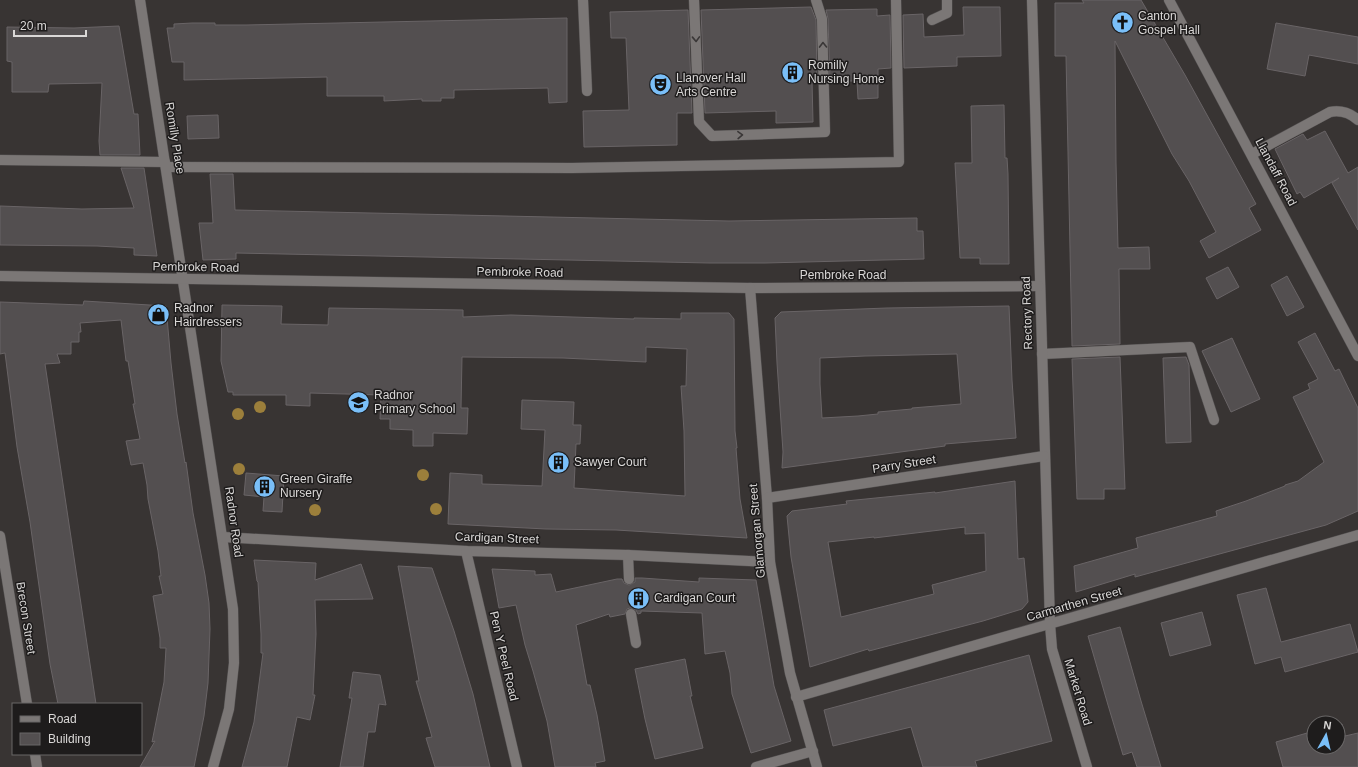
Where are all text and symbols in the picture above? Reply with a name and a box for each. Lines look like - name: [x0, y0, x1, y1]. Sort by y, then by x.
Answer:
- place label: Canton Gospel Hall: [1138, 9, 1200, 37]
- church icon: Canton Gospel Hall: [1110, 10, 1136, 36]
- scale bar: [14, 12, 86, 38]
- text: 20 m: [20, 19, 47, 33]
- one-way arrow: [691, 36, 700, 42]
- one-way arrow: [819, 42, 827, 48]
- place label: Romilly Nursing Home: [808, 58, 885, 86]
- building icon: Romilly Nursing Home: [780, 59, 806, 85]
- place label: Llanover Hall Arts Centre: [676, 71, 746, 99]
- theatre icon: Llanover Hall Arts Centre: [648, 72, 674, 98]
- street label: Romilly Place: [162, 101, 188, 175]
- one-way arrow: [737, 131, 743, 139]
- street label: Llandaff Road: [1252, 136, 1300, 208]
- street label: Pembroke Road: [153, 259, 239, 275]
- street label: Pembroke Road: [477, 264, 563, 280]
- street label: Pembroke Road: [800, 268, 886, 282]
- street label: Rectory Road: [1019, 276, 1035, 350]
- place label: Radnor Hairdressers: [174, 301, 242, 329]
- shop icon: Radnor Hairdressers: [145, 302, 171, 328]
- place label: Radnor Primary School: [374, 388, 455, 416]
- school or university icon: Radnor Primary School: [345, 389, 371, 415]
- building icon: Sawyer Court: [546, 449, 572, 475]
- street label: Parry Street: [871, 452, 937, 476]
- place label: Sawyer Court: [574, 455, 647, 469]
- place label: Green Giraffe Nursery: [280, 472, 353, 500]
- building icon: Green Giraffe Nursery: [251, 473, 277, 499]
- street label: Glamorgan Street: [746, 483, 768, 579]
- street label: Radnor Road: [222, 486, 246, 558]
- street label: Cardigan Street: [455, 530, 540, 546]
- street label: Brecon Street: [13, 581, 39, 656]
- street label: Carmarthen Street: [1025, 583, 1124, 624]
- building icon: Cardigan Court: [625, 585, 651, 611]
- place label: Cardigan Court: [654, 591, 736, 605]
- street label: Pen Y Peel Road: [487, 610, 521, 702]
- street label: Market Road: [1061, 657, 1095, 727]
- legend: [12, 703, 142, 755]
- text: Road: [48, 712, 77, 726]
- north arrow: [1306, 715, 1346, 755]
- text: N: [1323, 719, 1332, 732]
- text: Building: [48, 732, 91, 746]

